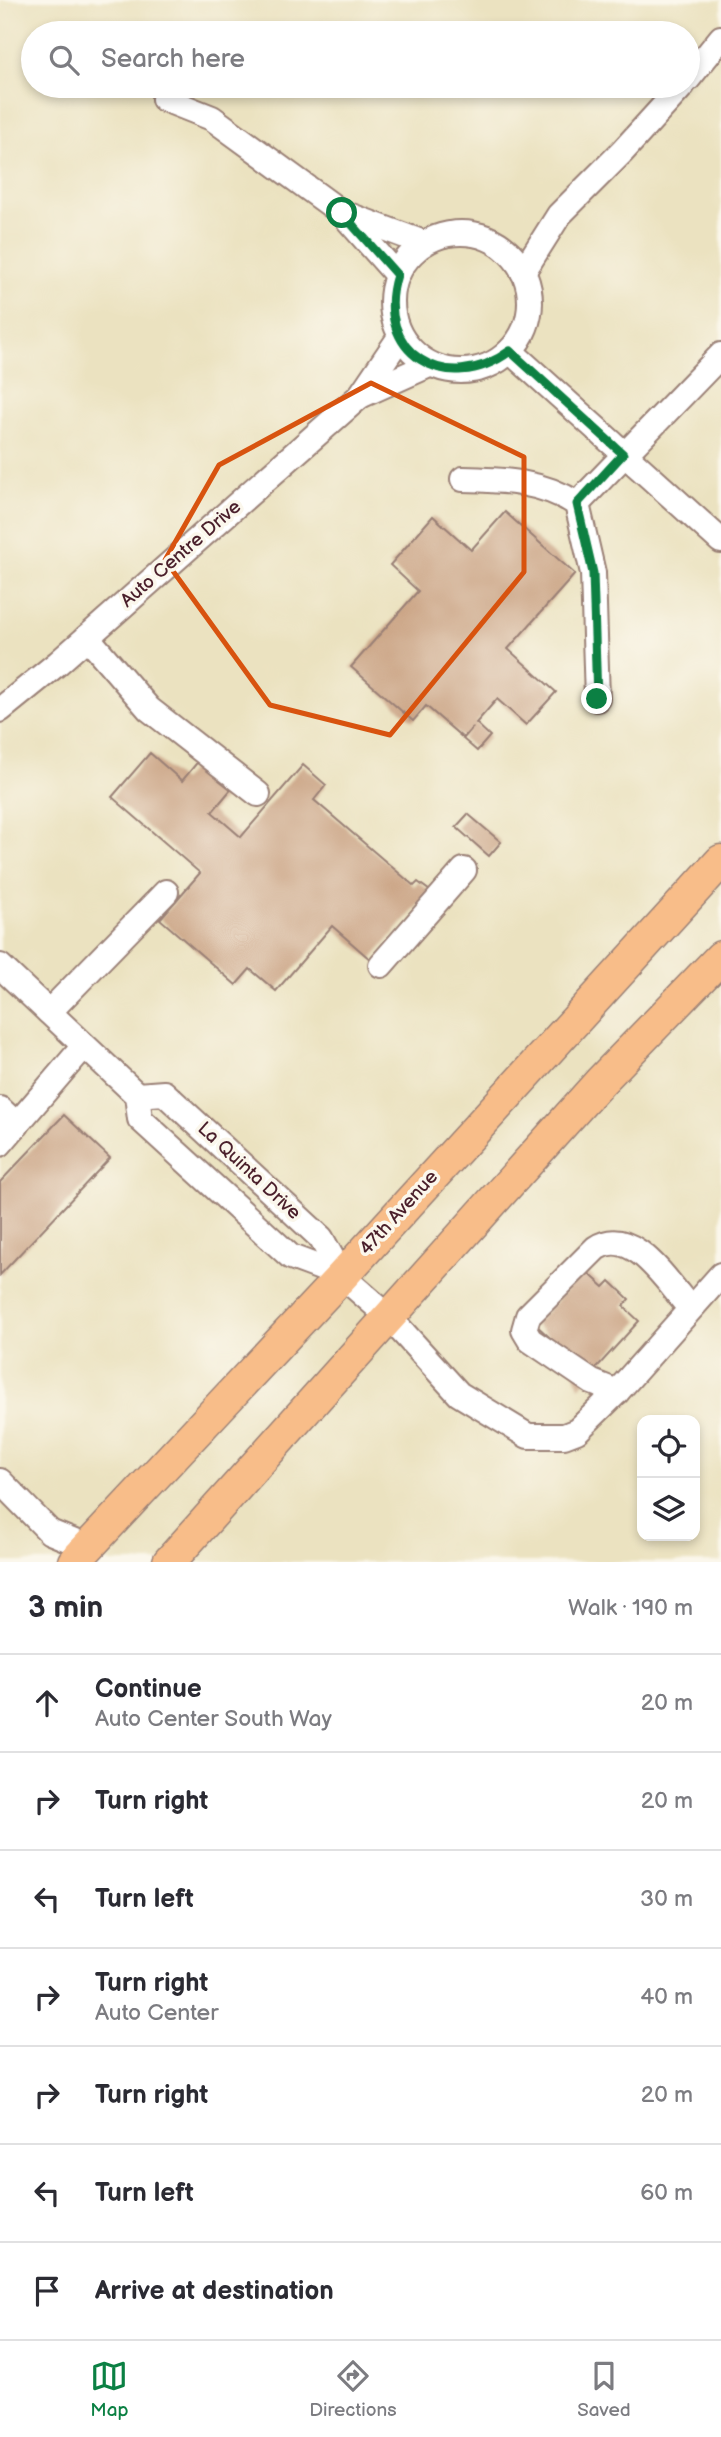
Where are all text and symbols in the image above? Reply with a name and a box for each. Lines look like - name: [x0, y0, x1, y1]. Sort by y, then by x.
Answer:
- search box: [21, 21, 700, 98]
- icon: search: [45, 41, 83, 79]
- text: Search here: [101, 44, 245, 75]
- route start: [326, 197, 357, 228]
- street label: Auto Centre Drive: [116, 495, 246, 613]
- route end: [581, 683, 612, 714]
- street label: La Quinta Drive: [193, 1117, 305, 1225]
- street label: 47th Avenue: [355, 1166, 443, 1260]
- map controls: [637, 1415, 700, 1541]
- button: locate: [637, 1415, 700, 1478]
- button: layers: [637, 1478, 700, 1541]
- text: 3 min: [28, 1590, 103, 1626]
- text: Walk · 190 m: [568, 1594, 693, 1622]
- text: Continue: [95, 1674, 202, 1705]
- icon: ahead: [28, 1684, 66, 1722]
- text: 20 m: [641, 1689, 693, 1717]
- text: Auto Center South Way: [95, 1705, 332, 1733]
- icon: right: [28, 1782, 66, 1820]
- text: Turn right: [95, 1786, 208, 1817]
- text: 20 m: [641, 1787, 693, 1815]
- icon: left: [28, 1880, 66, 1918]
- text: Turn left: [95, 1884, 194, 1915]
- text: 30 m: [640, 1885, 693, 1913]
- text: Turn right: [95, 1968, 208, 1999]
- icon: right: [28, 1978, 66, 2016]
- text: 40 m: [640, 1983, 693, 2011]
- text: Auto Center: [95, 1999, 219, 2027]
- icon: right: [28, 2076, 66, 2114]
- text: Turn right: [95, 2080, 208, 2111]
- text: 20 m: [641, 2081, 693, 2109]
- icon: left: [28, 2174, 66, 2212]
- text: Turn left: [95, 2178, 194, 2209]
- text: 60 m: [640, 2179, 693, 2207]
- icon: arrive: [28, 2272, 66, 2310]
- text: Arrive at destination: [95, 2276, 334, 2307]
- tab: Map: [90, 2357, 129, 2422]
- tab: Directions: [309, 2357, 397, 2422]
- tab: Saved: [577, 2357, 631, 2422]

